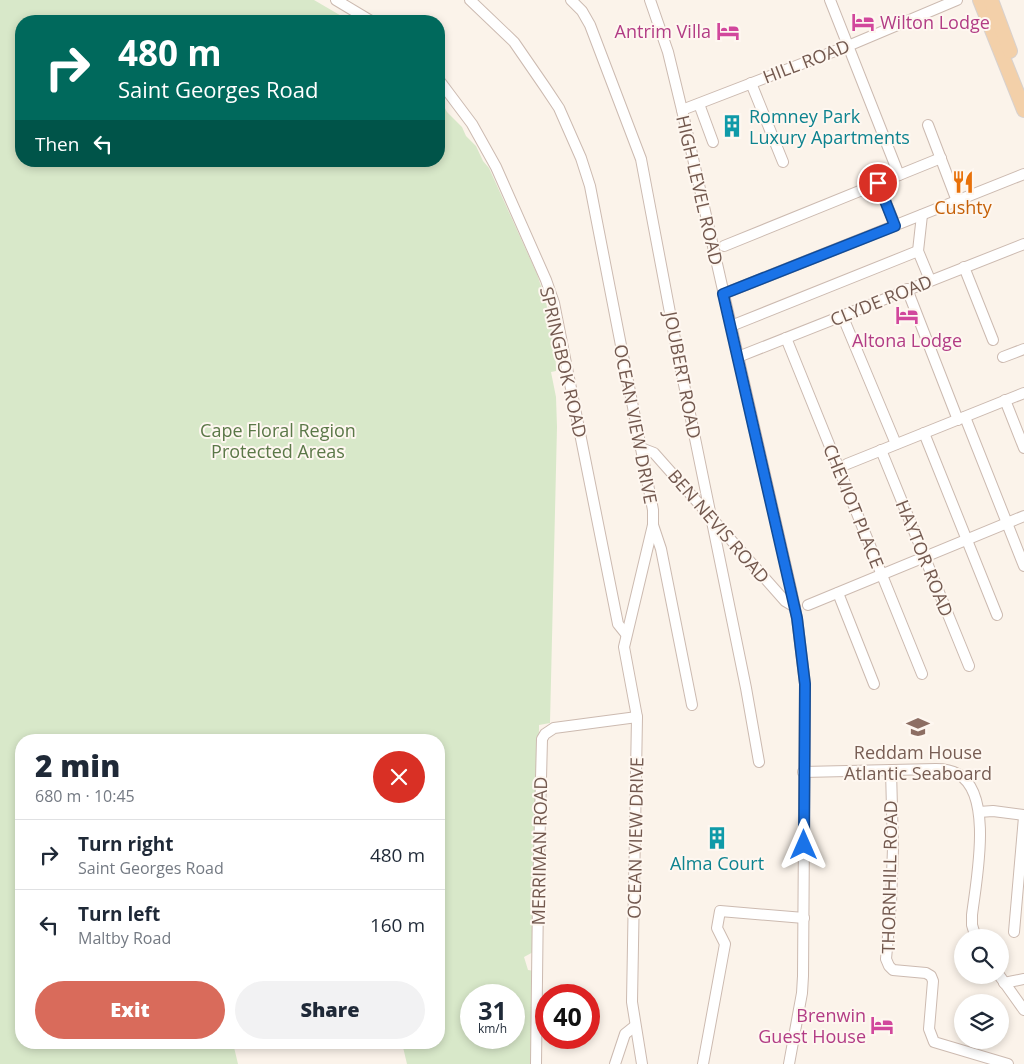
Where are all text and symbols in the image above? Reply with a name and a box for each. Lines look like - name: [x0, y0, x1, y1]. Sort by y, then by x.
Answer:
- hotel icon: Wilton Lodge: [850, 9, 876, 35]
- place label: Wilton Lodge: [880, 10, 990, 34]
- hotel icon: Antrim Villa: [715, 18, 741, 44]
- place label: Antrim Villa: [615, 19, 711, 43]
- text: 480 m: [118, 29, 222, 76]
- street label: HILL ROAD: [759, 33, 853, 89]
- icon: right: [35, 35, 100, 100]
- text: Saint Georges Road: [118, 74, 318, 104]
- place label: Romney Park Luxury Apartments: [749, 104, 910, 149]
- street label: HIGH LEVEL ROAD: [671, 113, 729, 267]
- building icon: Romney Park Luxury Apartments: [719, 113, 745, 139]
- icon: left: [89, 130, 117, 158]
- text: Then: [35, 131, 79, 157]
- pin: [857, 162, 899, 204]
- icon: arrive: [864, 169, 892, 197]
- restaurant icon: Cushty: [950, 169, 976, 195]
- place label: Cushty: [934, 195, 993, 219]
- street label: CLYDE ROAD: [826, 269, 936, 331]
- street label: SPRINGBOK ROAD: [535, 284, 593, 440]
- hotel icon: Altona Lodge: [894, 302, 920, 328]
- street label: JOUBERT ROAD: [659, 308, 707, 441]
- place label: Altona Lodge: [852, 328, 962, 352]
- street label: OCEAN VIEW DRIVE: [609, 342, 663, 506]
- park label: Cape Floral Region Protected Areas: [200, 418, 356, 463]
- street label: CHEVIOT PLACE: [818, 440, 890, 572]
- street label: BEN NEVIS ROAD: [663, 464, 775, 588]
- street label: HAYTOR ROAD: [891, 496, 959, 620]
- school or university icon: Reddam House Atlantic Seaboard: [905, 714, 931, 740]
- place label: Reddam House Atlantic Seaboard: [844, 740, 992, 785]
- text: 2 min: [35, 745, 120, 786]
- button: close: [373, 751, 425, 803]
- street label: OCEAN VIEW DRIVE: [622, 757, 648, 919]
- street label: MERRIMAN ROAD: [526, 776, 552, 926]
- text: 680 m · 10:45: [35, 785, 135, 807]
- street label: THORNHILL ROAD: [876, 800, 902, 954]
- position arrow: [777, 818, 829, 870]
- building icon: Alma Court: [704, 825, 730, 851]
- text: Turn right: [78, 831, 173, 857]
- icon: right: [35, 841, 63, 869]
- text: 480 m: [370, 842, 425, 868]
- place label: Alma Court: [670, 851, 764, 875]
- text: Saint Georges Road: [78, 857, 224, 879]
- text: Turn left: [78, 901, 160, 927]
- icon: left: [35, 911, 63, 939]
- text: 160 m: [370, 912, 425, 938]
- text: Maltby Road: [78, 927, 171, 949]
- map controls: [954, 929, 1009, 1049]
- button: search: [954, 929, 1009, 984]
- button: Exit: [35, 981, 225, 1039]
- button: Share: [235, 981, 425, 1039]
- speed limit sign: 40: [535, 984, 600, 1049]
- text: 31: [478, 993, 507, 1027]
- button: layers: [954, 994, 1009, 1049]
- place label: Brenwin Guest House: [758, 1003, 866, 1048]
- hotel icon: Brenwin Guest House: [869, 1012, 895, 1038]
- text: km/h: [478, 1020, 507, 1037]

